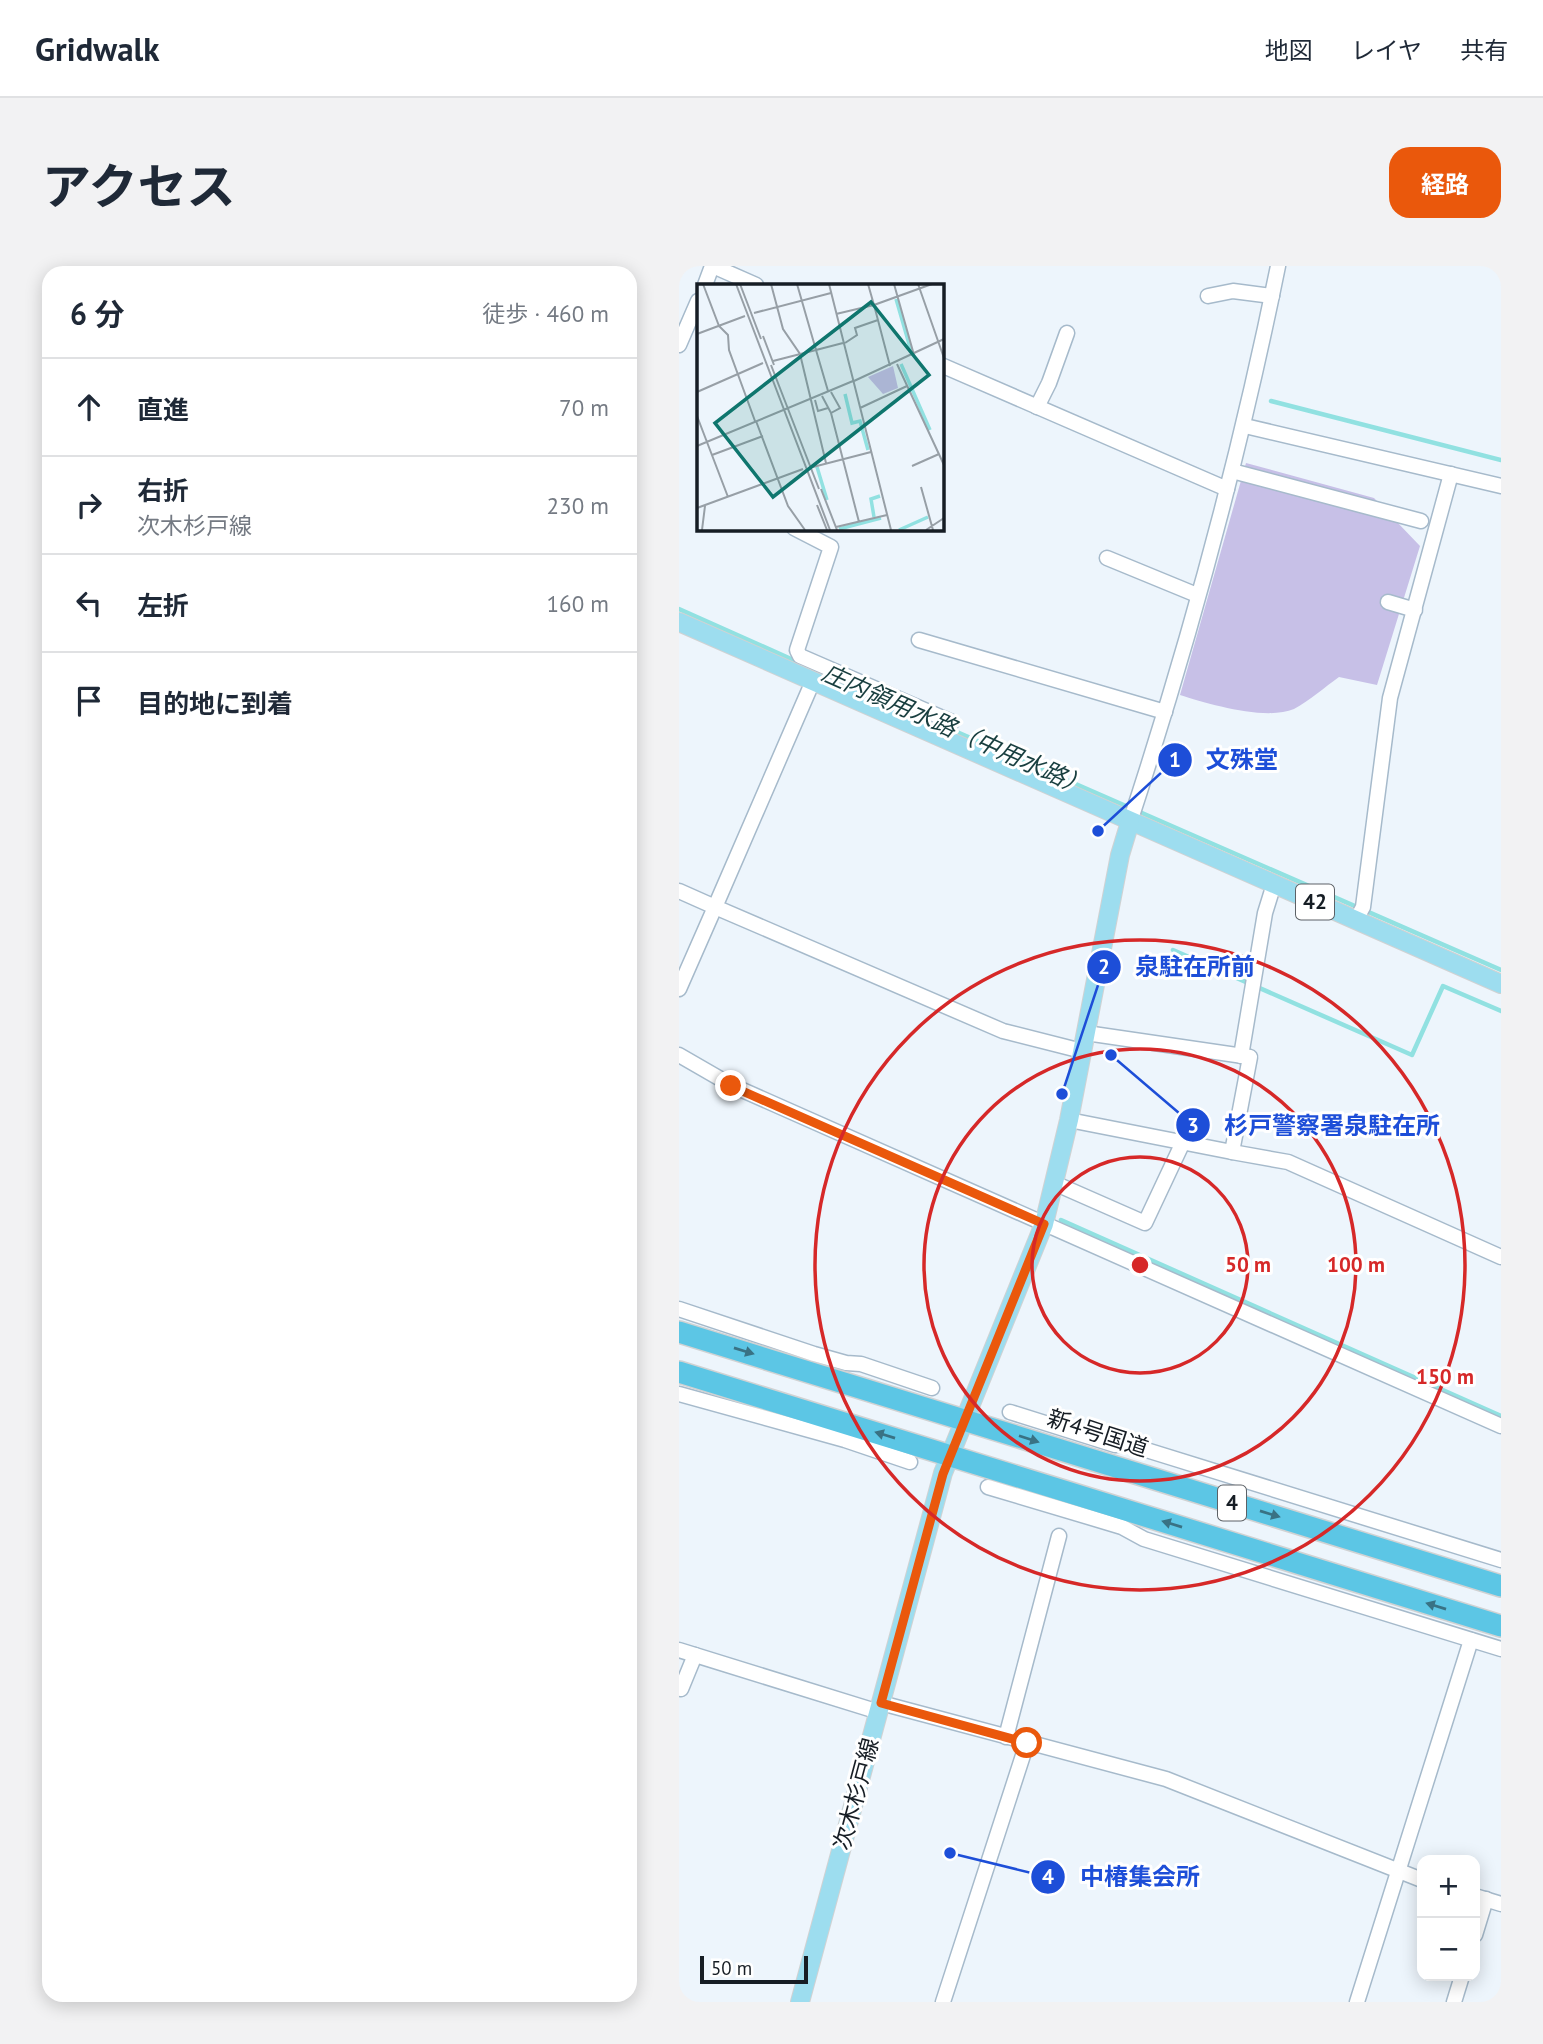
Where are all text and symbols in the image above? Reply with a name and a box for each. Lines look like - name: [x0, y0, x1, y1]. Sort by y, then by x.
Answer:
- text: Gridwalk: [35, 27, 159, 70]
- text: 地図: [1265, 35, 1313, 66]
- text: レイヤ: [1351, 35, 1422, 66]
- text: 共有: [1460, 35, 1508, 66]
- button: 経路: [1389, 147, 1501, 218]
- text: アクセス: [42, 154, 236, 218]
- inset map: [697, 284, 943, 530]
- text: 6 分: [70, 294, 125, 333]
- text: 徒歩 · 460 m: [482, 299, 609, 328]
- icon: ahead: [70, 388, 108, 426]
- text: 直進: [137, 393, 189, 426]
- text: 70 m: [559, 393, 609, 422]
- text: 右折: [137, 474, 189, 507]
- icon: right: [70, 486, 108, 524]
- text: 230 m: [547, 491, 609, 520]
- text: 次木杉戸線: [137, 511, 252, 540]
- icon: left: [70, 584, 108, 622]
- text: 左折: [137, 589, 189, 622]
- text: 160 m: [547, 589, 609, 618]
- water label: 庄内領用水路（中用水路）: [817, 657, 1093, 802]
- icon: arrive: [70, 682, 108, 720]
- text: 目的地に到着: [137, 687, 293, 720]
- callout: 文殊堂: [1157, 737, 1292, 782]
- text: 文殊堂: [1206, 744, 1278, 775]
- text: 1: [1169, 746, 1181, 773]
- road number: 42: [1296, 884, 1334, 920]
- callout: 泉駐在所前: [1086, 945, 1269, 990]
- text: 泉駐在所前: [1135, 951, 1255, 982]
- text: 2: [1098, 953, 1110, 980]
- route end: [715, 1070, 746, 1101]
- callout: 杉戸警察署泉駐在所: [1175, 1103, 1454, 1148]
- text: 杉戸警察署泉駐在所: [1224, 1110, 1440, 1141]
- text: 3: [1187, 1112, 1199, 1139]
- text: 50 m: [1225, 1251, 1271, 1278]
- text: 100 m: [1327, 1251, 1385, 1278]
- centre of rings: [1128, 1253, 1152, 1277]
- one-way arrow: [734, 1347, 755, 1357]
- text: 150 m: [1416, 1363, 1474, 1390]
- street label: 新4号国道: [1044, 1403, 1152, 1462]
- one-way arrow: [874, 1429, 895, 1439]
- one-way arrow: [1019, 1434, 1040, 1445]
- road number: 4: [1218, 1486, 1246, 1520]
- one-way arrow: [1260, 1510, 1281, 1520]
- one-way arrow: [1161, 1518, 1182, 1528]
- one-way arrow: [1425, 1600, 1446, 1610]
- route start: [1011, 1727, 1042, 1758]
- street label: 次木杉戸線: [827, 1735, 884, 1853]
- callout: 中椿集会所: [1031, 1854, 1214, 1899]
- map controls: [1417, 1855, 1480, 1981]
- button: +: [1417, 1855, 1480, 1918]
- text: 中椿集会所: [1080, 1861, 1200, 1892]
- text: 4: [1042, 1863, 1054, 1890]
- button: −: [1417, 1918, 1480, 1981]
- scale bar: [700, 1953, 809, 1985]
- text: 50 m: [711, 1956, 752, 1980]

